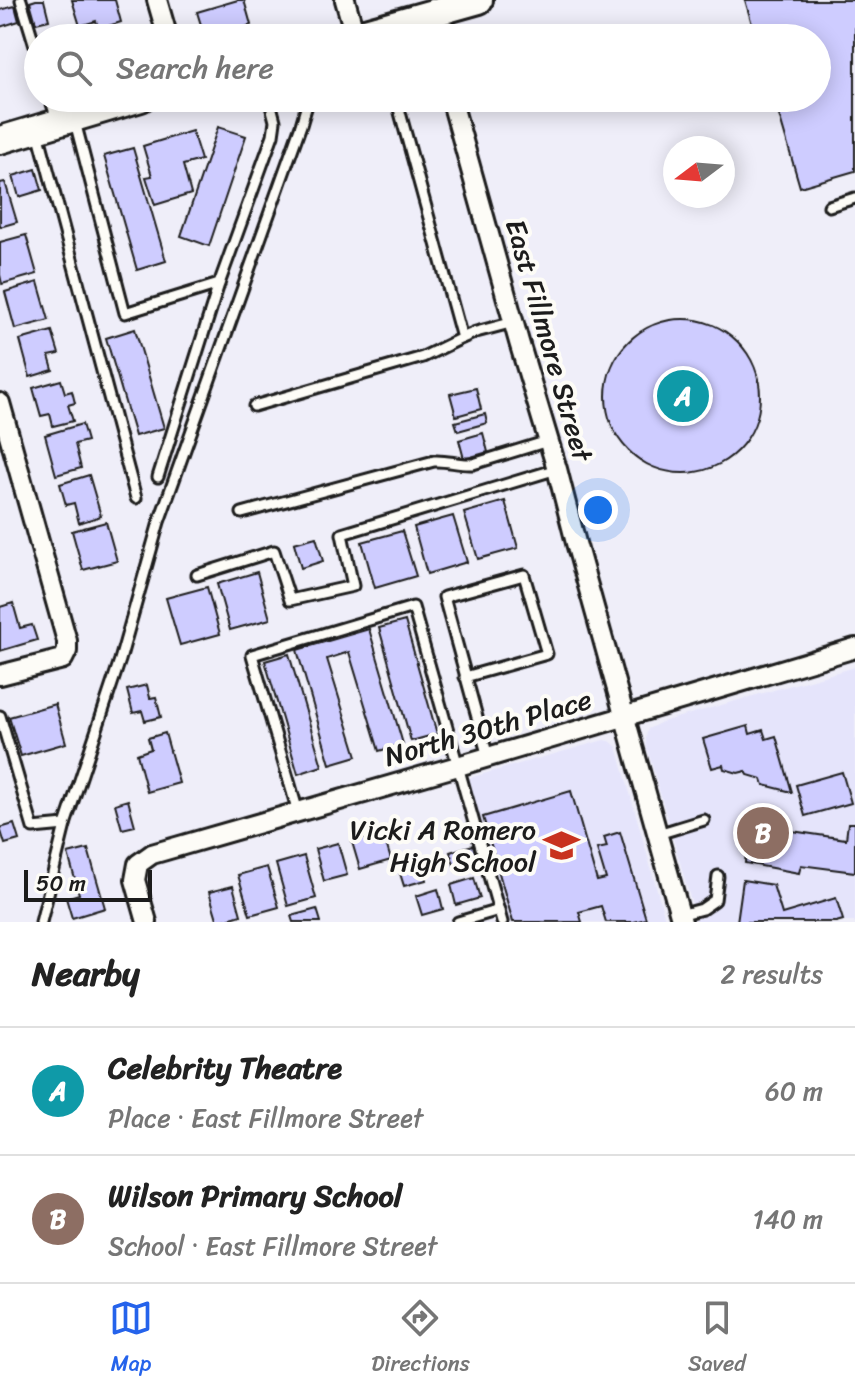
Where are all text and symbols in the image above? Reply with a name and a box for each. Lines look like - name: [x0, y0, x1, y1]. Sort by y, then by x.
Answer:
- search box: [24, 24, 831, 112]
- text: Search here: [116, 41, 274, 95]
- icon: search: [52, 46, 96, 90]
- north arrow: [663, 136, 735, 208]
- street label: East Fillmore Street: [491, 213, 607, 469]
- pin: A: [657, 366, 709, 426]
- your location: [578, 490, 618, 530]
- street label: North 30th Place: [378, 675, 598, 781]
- pin: B: [737, 803, 789, 863]
- place label: Vicki A Romero High School: [350, 805, 537, 886]
- school or university icon: Vicki A Romero High School: [543, 826, 581, 864]
- text: 50 m: [36, 864, 86, 903]
- scale bar: [24, 866, 152, 902]
- text: Nearby: [32, 944, 140, 1004]
- text: 2 results: [721, 951, 823, 997]
- text: Celebrity Theatre: [108, 1041, 342, 1095]
- text: A: [49, 1068, 67, 1114]
- text: 60 m: [765, 1068, 823, 1114]
- text: Place · East Fillmore Street: [108, 1095, 423, 1141]
- text: Wilson Primary School: [108, 1169, 402, 1223]
- text: B: [50, 1196, 66, 1242]
- text: 140 m: [752, 1196, 823, 1242]
- text: School · East Fillmore Street: [108, 1223, 437, 1269]
- tab: Map: [109, 1296, 153, 1383]
- tab: Directions: [371, 1296, 470, 1383]
- tab: Saved: [688, 1296, 746, 1383]

